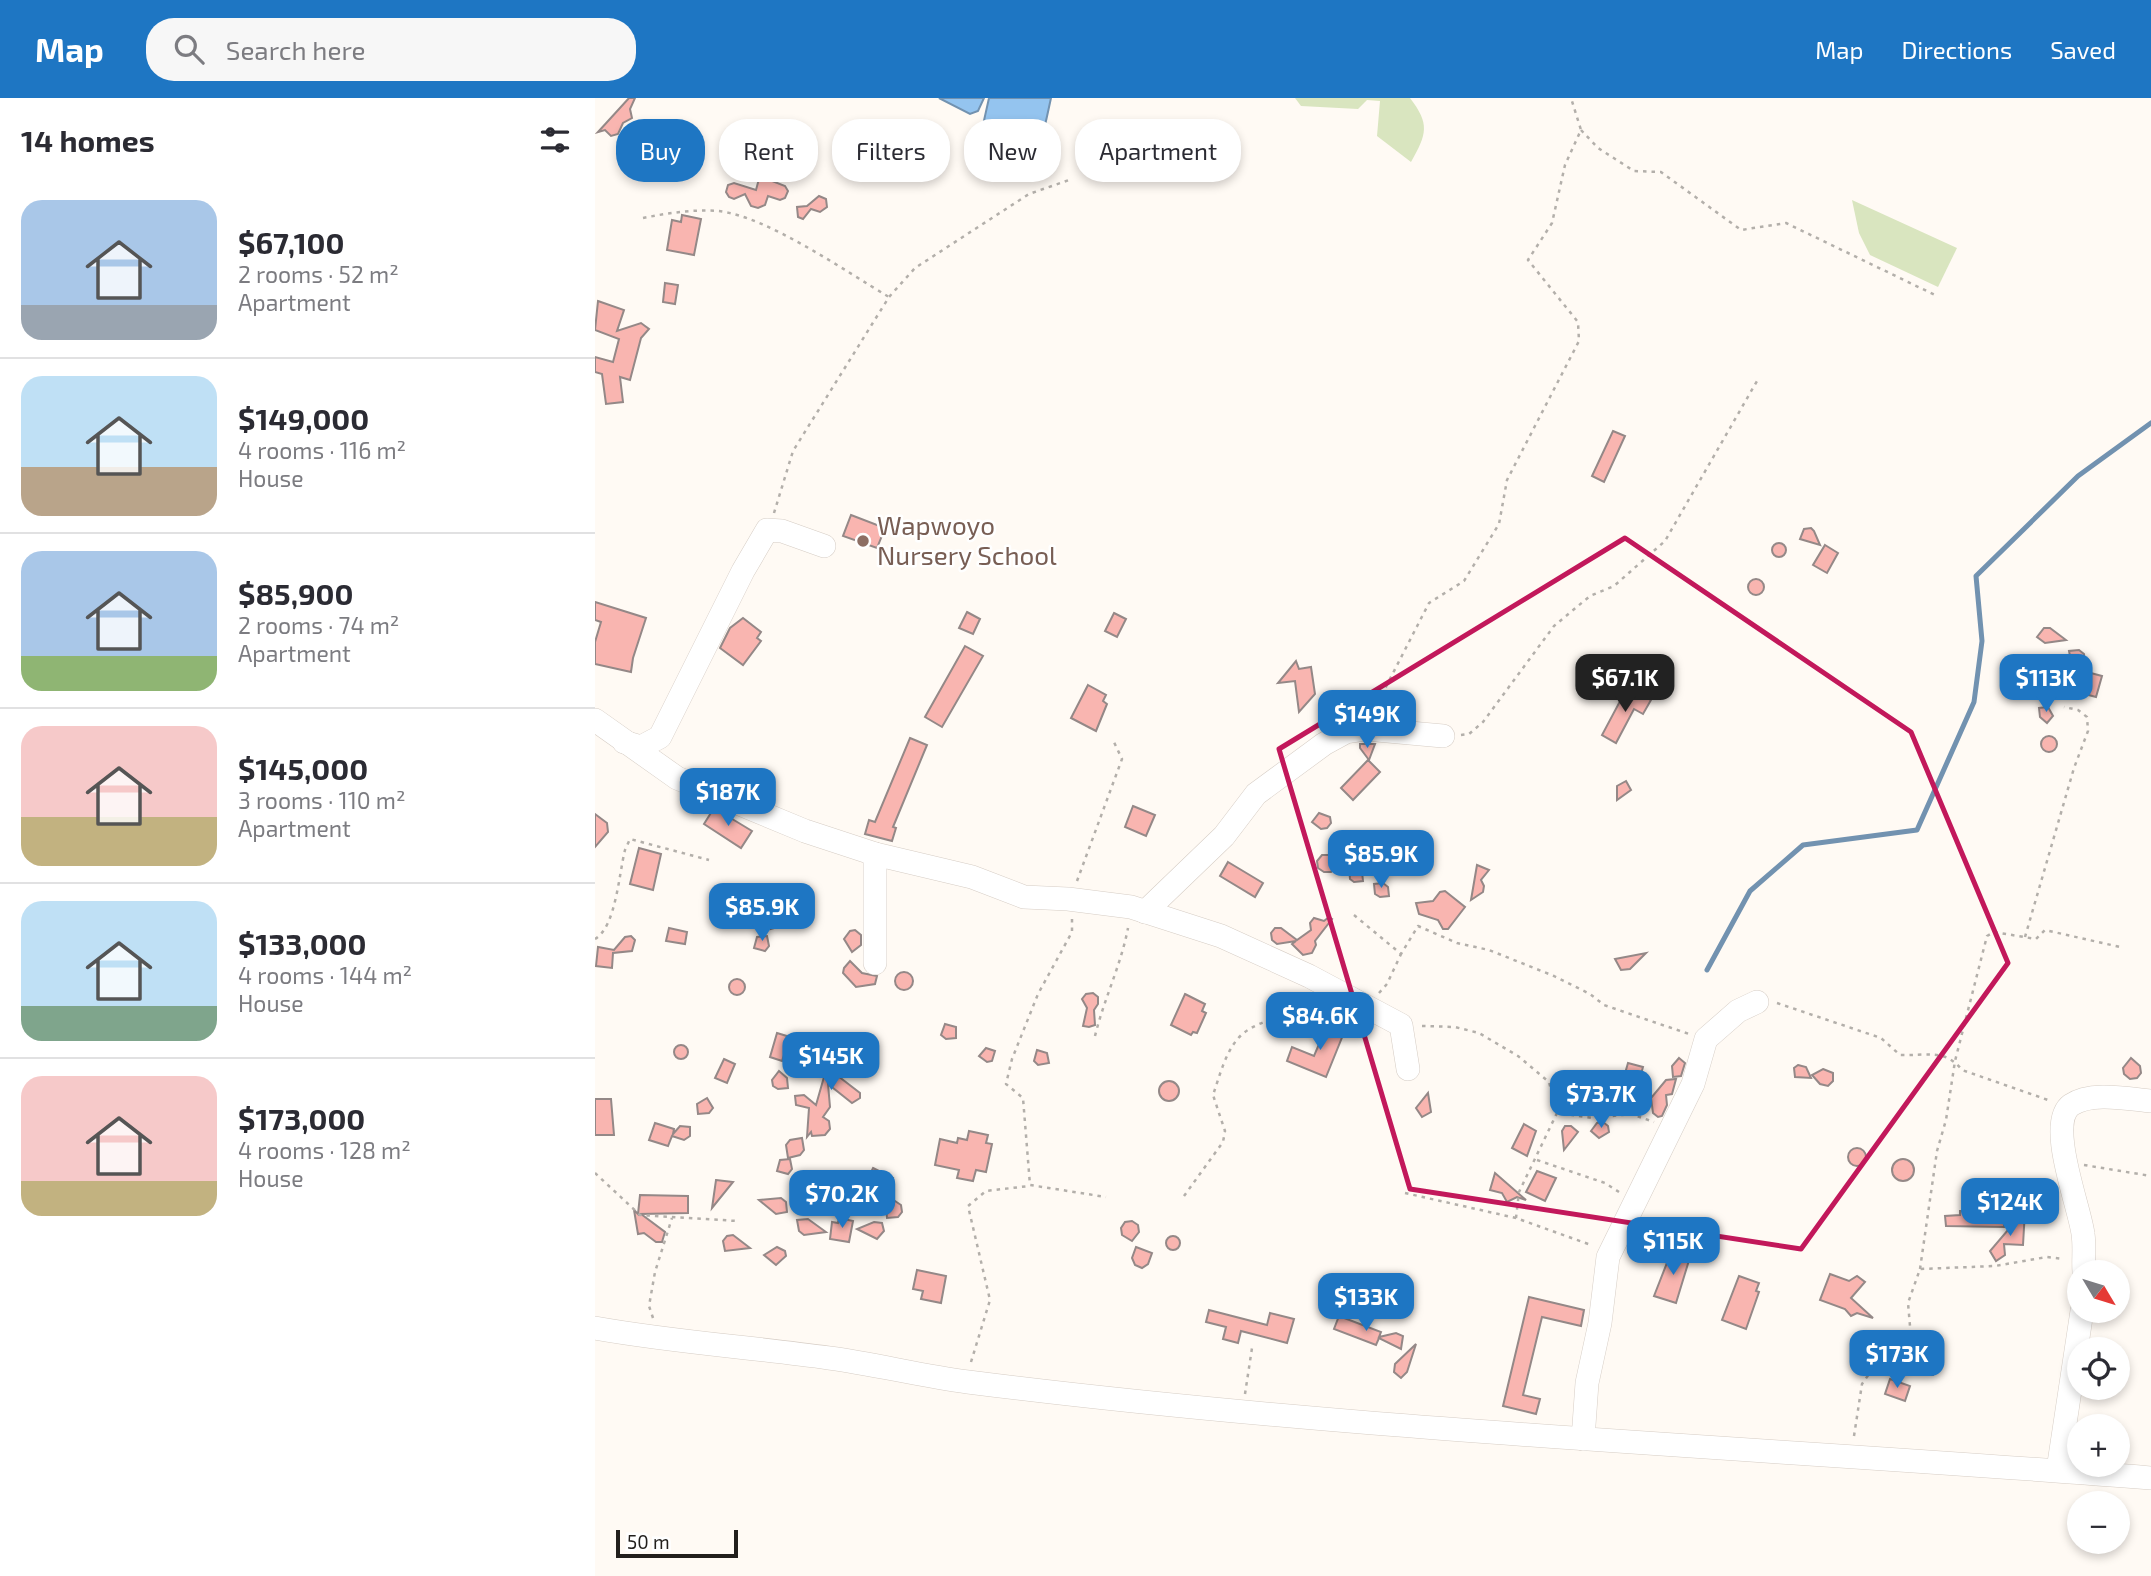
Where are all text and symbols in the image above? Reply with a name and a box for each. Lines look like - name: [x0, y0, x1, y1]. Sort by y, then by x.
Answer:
- search box: [146, 18, 636, 81]
- text: Map: [35, 29, 104, 69]
- icon: search: [170, 30, 208, 68]
- text: Search here: [226, 34, 365, 65]
- text: Map: [1815, 35, 1863, 64]
- text: Directions: [1901, 35, 2012, 64]
- text: Saved: [2050, 35, 2116, 64]
- chip: Buy: [616, 119, 705, 182]
- chip: Rent: [719, 119, 818, 182]
- chip: Filters: [832, 119, 950, 182]
- chip: New: [964, 119, 1061, 182]
- chip: Apartment: [1075, 119, 1241, 182]
- icon: filters: [536, 121, 574, 159]
- text: 14 homes: [21, 122, 155, 158]
- text: $67,100: [238, 224, 344, 260]
- icon: home: [77, 228, 161, 312]
- text: 2 rooms · 52 m²: [238, 260, 399, 288]
- text: Apartment: [238, 288, 351, 316]
- text: $149,000: [238, 400, 369, 436]
- icon: home: [77, 404, 161, 488]
- text: 4 rooms · 116 m²: [238, 436, 406, 464]
- text: House: [238, 464, 304, 492]
- place label: Wapwoyo Nursery School: [877, 509, 1057, 570]
- marker: Wapwoyo Nursery School: [855, 533, 871, 549]
- text: $85,900: [238, 575, 353, 611]
- icon: home: [77, 579, 161, 663]
- text: 2 rooms · 74 m²: [238, 611, 399, 639]
- text: Apartment: [238, 639, 351, 667]
- pin: $67.1K: [1568, 654, 1682, 714]
- pin: $113K: [1997, 654, 2095, 714]
- text: $67.1K: [1591, 663, 1659, 691]
- text: $113K: [2016, 663, 2076, 691]
- pin: $149K: [1318, 690, 1416, 750]
- text: $149K: [1334, 699, 1400, 727]
- text: $145,000: [238, 750, 368, 786]
- icon: home: [77, 754, 161, 838]
- pin: $187K: [679, 768, 777, 828]
- text: $187K: [696, 777, 760, 805]
- text: 3 rooms · 110 m²: [238, 786, 405, 814]
- text: Apartment: [238, 814, 351, 842]
- pin: $85.9K: [1324, 830, 1438, 890]
- text: $85.9K: [1344, 839, 1418, 867]
- pin: $85.9K: [705, 884, 819, 943]
- text: $85.9K: [725, 892, 799, 920]
- text: $133,000: [238, 925, 366, 961]
- icon: home: [77, 929, 161, 1013]
- text: 4 rooms · 144 m²: [238, 961, 412, 989]
- text: House: [238, 989, 304, 1017]
- pin: $84.6K: [1263, 992, 1377, 1052]
- text: $84.6K: [1282, 1001, 1358, 1029]
- pin: $145K: [782, 1032, 880, 1092]
- text: $145K: [798, 1041, 864, 1069]
- pin: $73.7K: [1544, 1070, 1658, 1130]
- text: $73.7K: [1566, 1079, 1636, 1107]
- text: $173,000: [238, 1100, 365, 1136]
- icon: home: [77, 1104, 161, 1188]
- text: 4 rooms · 128 m²: [238, 1136, 411, 1164]
- text: House: [238, 1164, 304, 1192]
- pin: $70.2K: [785, 1170, 899, 1230]
- pin: $124K: [1961, 1178, 2059, 1238]
- text: $70.2K: [805, 1179, 879, 1207]
- text: $124K: [1977, 1187, 2043, 1215]
- pin: $115K: [1624, 1218, 1722, 1277]
- text: $115K: [1643, 1226, 1703, 1254]
- north arrow: [2067, 1260, 2130, 1323]
- map controls: [2067, 1260, 2130, 1554]
- pin: $133K: [1317, 1274, 1415, 1333]
- text: $133K: [1334, 1282, 1398, 1310]
- pin: $173K: [1848, 1330, 1946, 1390]
- button: locate: [2067, 1337, 2130, 1400]
- text: $173K: [1865, 1339, 1929, 1367]
- button: +: [2067, 1414, 2130, 1477]
- button: −: [2067, 1491, 2130, 1554]
- scale bar: [616, 1527, 739, 1559]
- text: 50 m: [627, 1530, 670, 1553]

